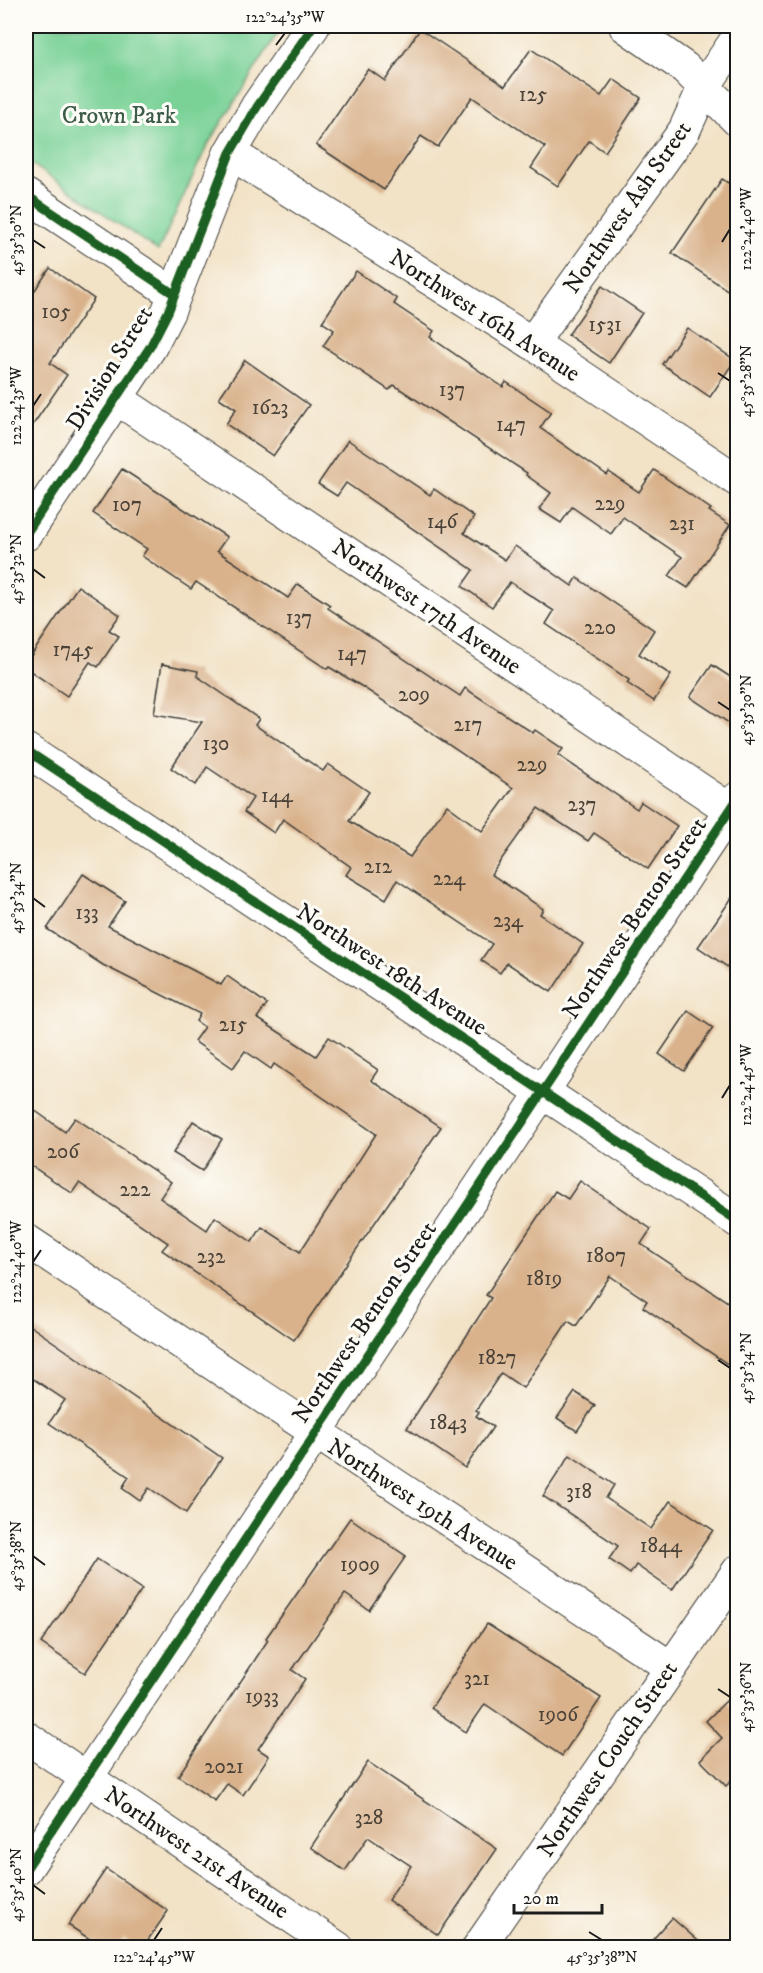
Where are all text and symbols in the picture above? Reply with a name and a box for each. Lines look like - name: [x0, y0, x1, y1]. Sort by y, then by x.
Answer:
- text: 122°24'35"W: [245, 8, 325, 27]
- house number: 125: [519, 82, 547, 108]
- park label: Crown Park: [62, 101, 176, 131]
- street label: Northwest Ash Street: [557, 115, 699, 300]
- text: 122°24'40"W: [737, 187, 756, 270]
- text: 45°35'30"N: [7, 204, 26, 276]
- street label: Northwest 16th Avenue: [383, 243, 586, 389]
- house number: 105: [41, 299, 71, 325]
- street label: Division Street: [60, 300, 160, 436]
- house number: 1531: [588, 312, 622, 338]
- text: 45°35'28"N: [737, 345, 756, 417]
- text: 122°24'35"W: [7, 366, 26, 446]
- house number: 137: [439, 377, 465, 403]
- house number: 1623: [252, 395, 288, 421]
- house number: 147: [496, 412, 526, 438]
- house number: 229: [594, 491, 626, 517]
- house number: 107: [112, 492, 142, 518]
- house number: 146: [427, 509, 458, 535]
- house number: 231: [669, 511, 695, 537]
- street label: Northwest 17th Avenue: [326, 532, 527, 681]
- text: 45°35'32"N: [7, 534, 26, 604]
- house number: 137: [286, 605, 312, 631]
- house number: 220: [584, 615, 616, 641]
- house number: 1745: [53, 637, 93, 663]
- house number: 147: [337, 641, 367, 667]
- text: 45°35'30"N: [737, 674, 756, 746]
- house number: 209: [398, 682, 430, 708]
- house number: 217: [453, 712, 483, 738]
- house number: 130: [203, 731, 229, 757]
- house number: 229: [516, 752, 548, 778]
- house number: 144: [261, 783, 294, 809]
- house number: 237: [567, 792, 597, 818]
- street label: Northwest Benton Street: [556, 812, 714, 1025]
- house number: 212: [364, 854, 393, 880]
- text: 45°35'34"N: [7, 862, 26, 934]
- house number: 224: [433, 866, 466, 892]
- street label: Northwest 18th Avenue: [290, 897, 493, 1043]
- house number: 133: [75, 900, 99, 926]
- house number: 234: [493, 908, 524, 934]
- house number: 215: [219, 1012, 247, 1038]
- text: 122°24'45"W: [737, 1044, 756, 1126]
- house number: 206: [47, 1139, 80, 1165]
- house number: 222: [120, 1177, 151, 1203]
- street label: Northwest Benton Street: [286, 1216, 444, 1429]
- text: 122°24'40"W: [7, 1220, 26, 1303]
- house number: 1807: [586, 1243, 626, 1269]
- house number: 232: [197, 1244, 226, 1270]
- house number: 1819: [526, 1266, 562, 1292]
- text: 45°35'34"N: [737, 1332, 756, 1404]
- house number: 1827: [477, 1345, 517, 1371]
- house number: 1843: [429, 1410, 467, 1436]
- street label: Northwest 19th Avenue: [321, 1432, 523, 1578]
- house number: 318: [566, 1479, 592, 1505]
- text: 45°35'38"N: [7, 1521, 26, 1591]
- house number: 1844: [640, 1533, 683, 1559]
- house number: 1909: [340, 1552, 380, 1578]
- street label: Northwest Couch Street: [531, 1656, 685, 1863]
- text: 45°35'36"N: [737, 1662, 756, 1732]
- house number: 321: [464, 1666, 490, 1692]
- house number: 1933: [245, 1684, 279, 1710]
- house number: 1906: [538, 1702, 579, 1728]
- house number: 2021: [204, 1754, 244, 1780]
- street label: Northwest 21st Avenue: [98, 1780, 295, 1926]
- house number: 328: [355, 1805, 383, 1831]
- text: 45°35'40"N: [7, 1848, 26, 1922]
- scale bar: [514, 1877, 602, 1915]
- text: 20 m: [523, 1888, 559, 1910]
- text: 122°24'45"W: [113, 1948, 195, 1967]
- text: 45°35'38"N: [567, 1948, 637, 1967]

